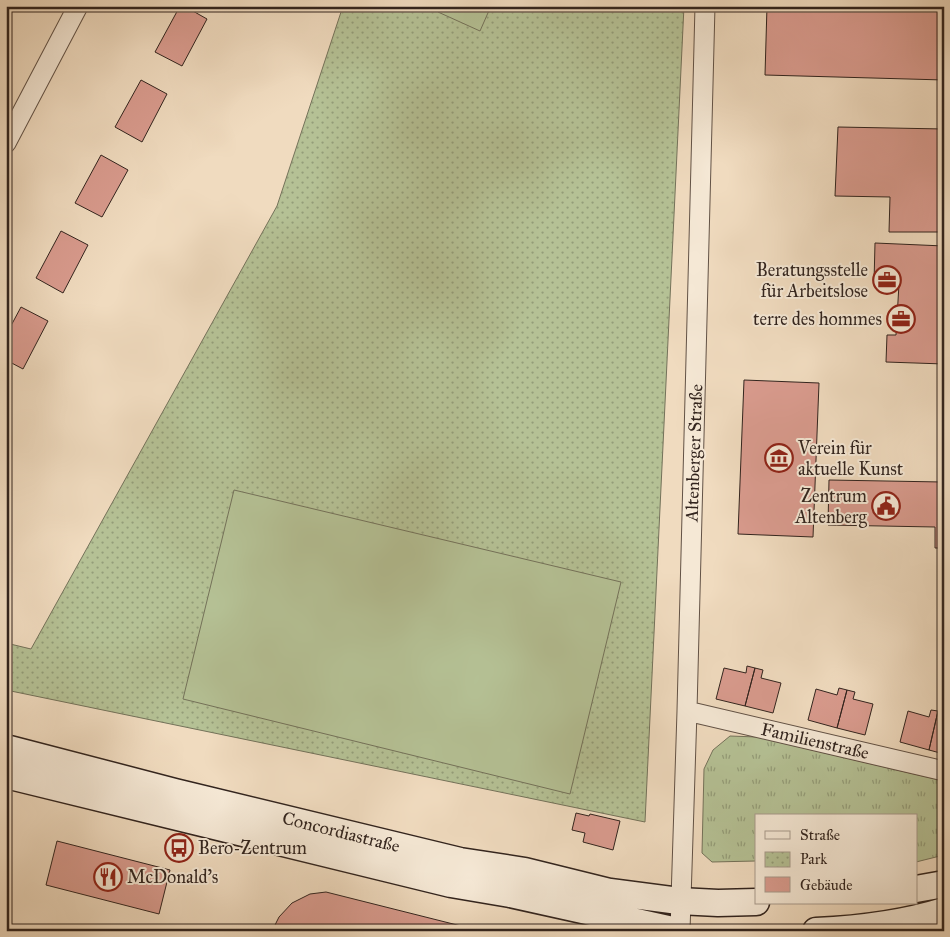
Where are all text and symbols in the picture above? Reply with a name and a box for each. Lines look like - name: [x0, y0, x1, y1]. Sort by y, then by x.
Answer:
- place label: Beratungsstelle für Arbeitslose: [756, 259, 868, 302]
- office icon: Beratungsstelle für Arbeitslose: [872, 265, 902, 295]
- office icon: terre des hommes: [886, 304, 916, 334]
- place label: terre des hommes: [753, 308, 882, 330]
- street label: Altenberger Straße: [681, 384, 708, 523]
- place label: Verein für aktuelle Kunst: [797, 437, 904, 480]
- museum icon: Verein für aktuelle Kunst: [764, 443, 794, 473]
- place label: Zentrum Altenberg: [794, 485, 868, 529]
- public building icon: Zentrum Altenberg: [871, 491, 901, 521]
- street label: Familienstraße: [759, 718, 871, 764]
- street label: Concordiastraße: [280, 807, 402, 857]
- legend: [755, 814, 918, 904]
- text: Straße: [800, 826, 840, 844]
- bus stop icon: Bero-Zentrum: [164, 833, 194, 863]
- place label: Bero-Zentrum: [198, 837, 307, 859]
- text: Park: [800, 850, 827, 868]
- restaurant icon: McDonald's: [93, 862, 123, 892]
- place label: McDonald's: [127, 866, 218, 888]
- text: Gebäude: [800, 876, 853, 894]

